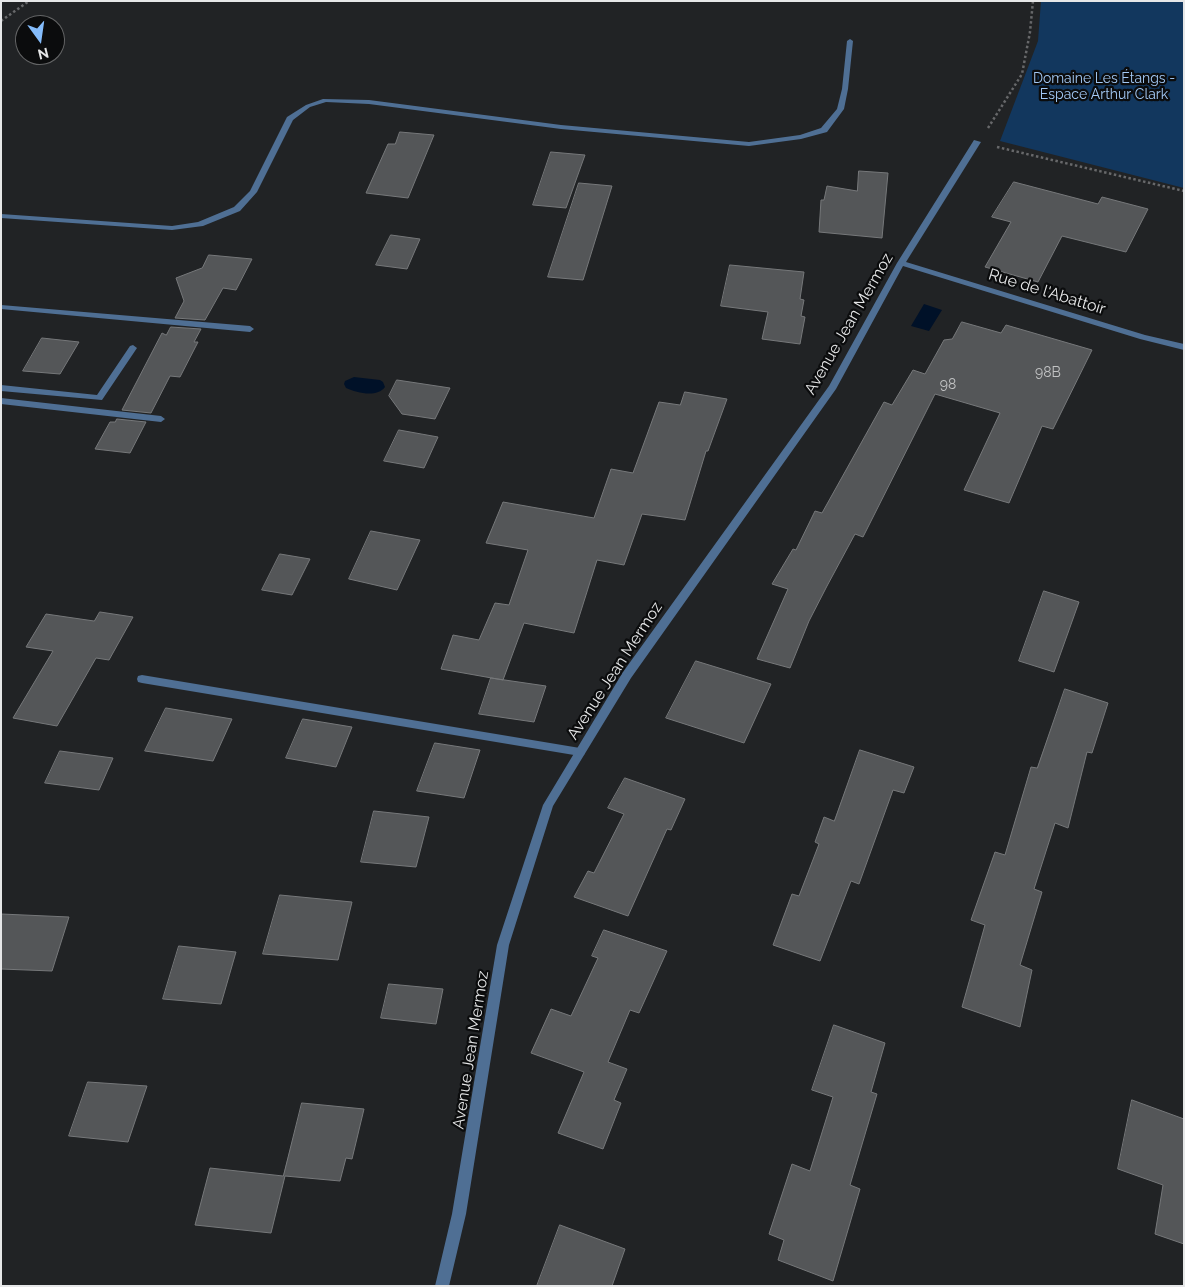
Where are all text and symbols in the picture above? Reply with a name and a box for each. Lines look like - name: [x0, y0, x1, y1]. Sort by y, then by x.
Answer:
- north arrow: [15, 15, 65, 65]
- text: N: [36, 45, 51, 63]
- park label: Domaine Les Étangs - Espace Arthur Clark: [1033, 71, 1175, 104]
- street label: Avenue Jean Mermoz: [801, 250, 897, 398]
- street label: Rue de l'Abattoir: [986, 265, 1108, 319]
- house number: 98B: [1035, 365, 1061, 381]
- house number: 98: [940, 377, 956, 393]
- street label: Avenue Jean Mermoz: [563, 599, 667, 743]
- street label: Avenue Jean Mermoz: [449, 969, 493, 1131]

